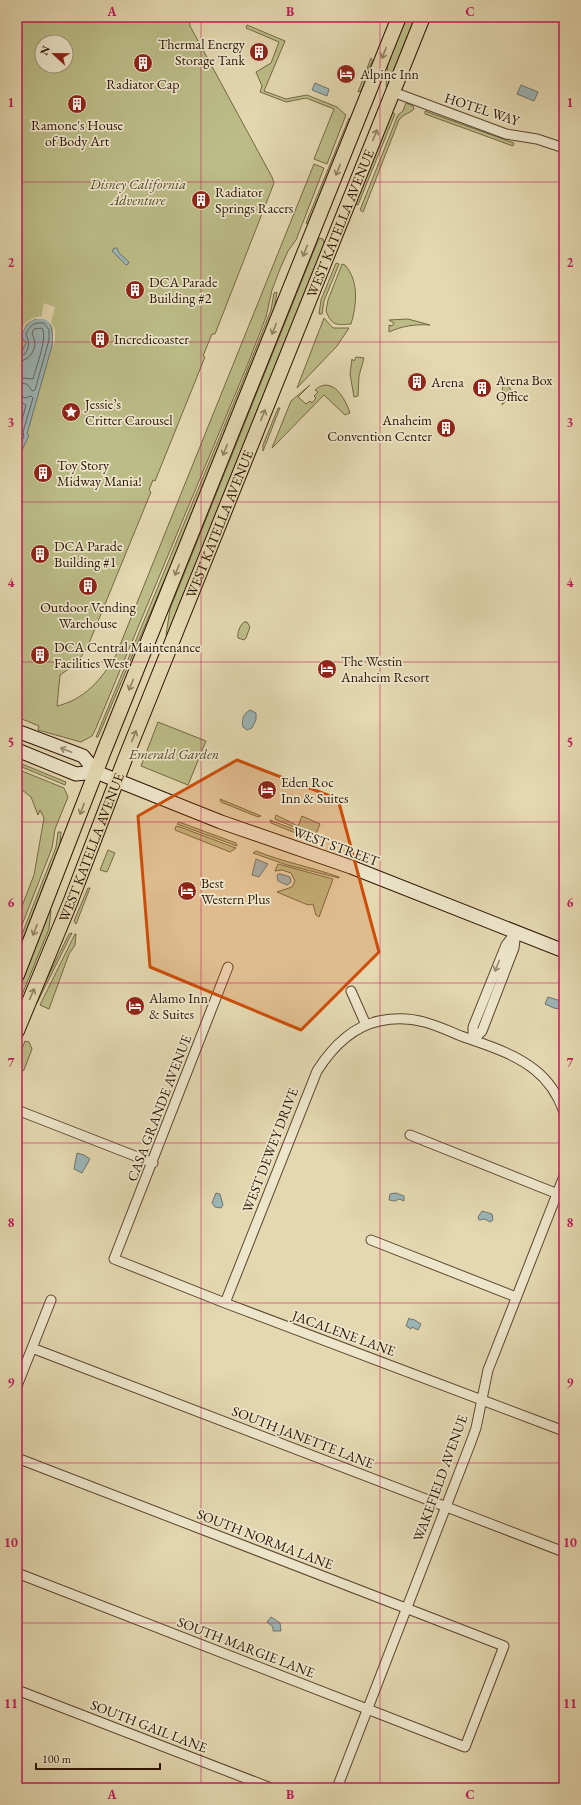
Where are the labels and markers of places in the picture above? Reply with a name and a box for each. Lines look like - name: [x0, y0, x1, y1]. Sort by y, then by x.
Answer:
- place label: Thermal Energy Storage Tank: [158, 35, 246, 69]
- building icon: Thermal Energy Storage Tank: [248, 41, 270, 63]
- building icon: Radiator Cap: [132, 52, 154, 74]
- hotel icon: Alpine Inn: [335, 63, 357, 85]
- place label: Alpine Inn: [359, 65, 420, 83]
- place label: Radiator Cap: [106, 75, 180, 93]
- building icon: Ramone's House of Body Art: [66, 93, 88, 115]
- place label: Ramone's House of Body Art: [31, 116, 124, 150]
- place label: Radiator Springs Racers: [215, 183, 294, 217]
- building icon: Radiator Springs Racers: [190, 189, 212, 211]
- place label: DCA Parade Building #2: [149, 273, 218, 307]
- building icon: DCA Parade Building #2: [124, 279, 146, 301]
- building icon: Incredicoaster: [89, 328, 111, 350]
- place label: Incredicoaster: [114, 330, 189, 348]
- building icon: Arena: [406, 371, 428, 393]
- place label: Arena Box Office: [495, 371, 552, 405]
- place label: Arena: [430, 373, 464, 391]
- building icon: Arena Box Office: [471, 377, 493, 399]
- place label: Jessie’s Critter Carousel: [84, 395, 173, 429]
- place icon: Jessie’s Critter Carousel: [60, 401, 82, 423]
- place label: Anaheim Convention Center: [327, 411, 432, 445]
- building icon: Anaheim Convention Center: [435, 417, 457, 439]
- place label: Toy Story Midway Mania!: [57, 456, 142, 490]
- building icon: Toy Story Midway Mania!: [32, 462, 54, 484]
- place label: DCA Parade Building #1: [54, 537, 123, 571]
- building icon: DCA Parade Building #1: [29, 543, 51, 565]
- building icon: Outdoor Vending Warehouse: [77, 575, 99, 597]
- place label: Outdoor Vending Warehouse: [40, 598, 137, 632]
- place label: DCA Central Maintenance Facilities West: [54, 638, 201, 672]
- building icon: DCA Central Maintenance Facilities West: [29, 644, 51, 666]
- place label: The Westin Anaheim Resort: [340, 652, 430, 686]
- hotel icon: The Westin Anaheim Resort: [316, 658, 338, 680]
- place label: Eden Roc Inn & Suites: [281, 773, 349, 807]
- hotel icon: Eden Roc Inn & Suites: [256, 779, 278, 801]
- place label: Best Western Plus: [201, 874, 271, 908]
- hotel icon: Best Western Plus: [176, 880, 198, 902]
- place label: Alamo Inn & Suites: [148, 989, 208, 1023]
- hotel icon: Alamo Inn & Suites: [124, 995, 146, 1017]

